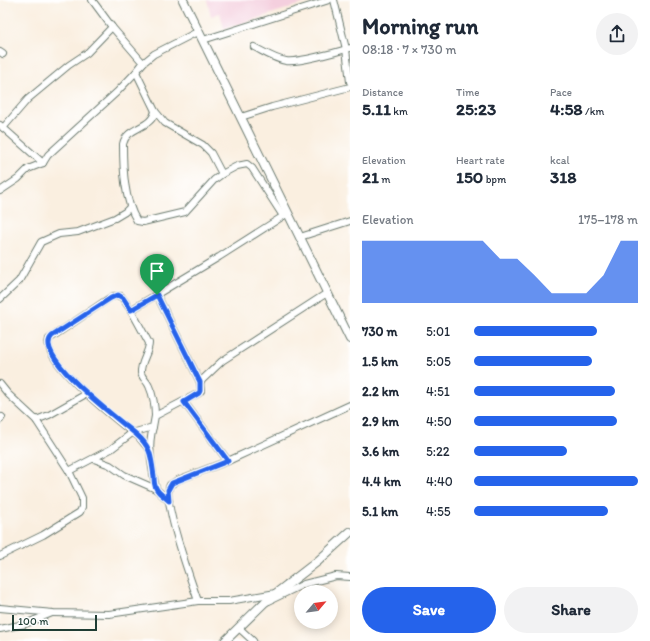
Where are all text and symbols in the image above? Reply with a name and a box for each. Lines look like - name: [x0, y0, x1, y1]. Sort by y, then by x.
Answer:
- text: Morning run: [362, 13, 478, 40]
- button: share: [596, 13, 638, 55]
- text: 08:18 · 7 × 730 m: [362, 42, 457, 57]
- text: Distance: [362, 86, 403, 99]
- text: Time: [456, 86, 479, 99]
- text: Pace: [550, 86, 572, 99]
- text: 5.11: [362, 99, 391, 119]
- text: 25:23: [456, 99, 496, 119]
- text: 4:58: [550, 99, 583, 119]
- text: km: [391, 105, 408, 118]
- text: /km: [583, 105, 604, 118]
- text: Elevation: [362, 154, 406, 167]
- text: Heart rate: [456, 154, 505, 167]
- text: kcal: [550, 154, 570, 167]
- text: 21: [362, 167, 379, 187]
- text: 150: [456, 167, 483, 187]
- text: 318: [550, 167, 576, 187]
- text: m: [379, 173, 391, 186]
- text: bpm: [483, 173, 506, 186]
- text: Elevation: [362, 212, 414, 227]
- text: 175–178 m: [578, 212, 638, 227]
- pin: [140, 254, 174, 295]
- icon: arrive: [146, 260, 168, 282]
- text: 730 m: [362, 324, 397, 339]
- text: 5:01: [426, 324, 450, 339]
- text: 1.5 km: [362, 354, 398, 369]
- text: 5:05: [426, 354, 451, 369]
- text: 2.2 km: [362, 384, 399, 399]
- text: 4:51: [426, 384, 450, 399]
- text: 2.9 km: [362, 414, 399, 429]
- text: 4:50: [426, 414, 452, 429]
- text: 3.6 km: [362, 444, 399, 459]
- text: 5:22: [426, 444, 450, 459]
- text: 4.4 km: [362, 474, 401, 489]
- text: 4:40: [426, 474, 453, 489]
- text: 5.1 km: [362, 504, 398, 519]
- text: 4:55: [426, 504, 451, 519]
- north arrow: [294, 585, 338, 629]
- map controls: [294, 585, 338, 629]
- button: Save: [362, 587, 496, 633]
- button: Share: [504, 587, 638, 633]
- scale bar: [12, 613, 97, 632]
- text: 100 m: [18, 615, 48, 628]

